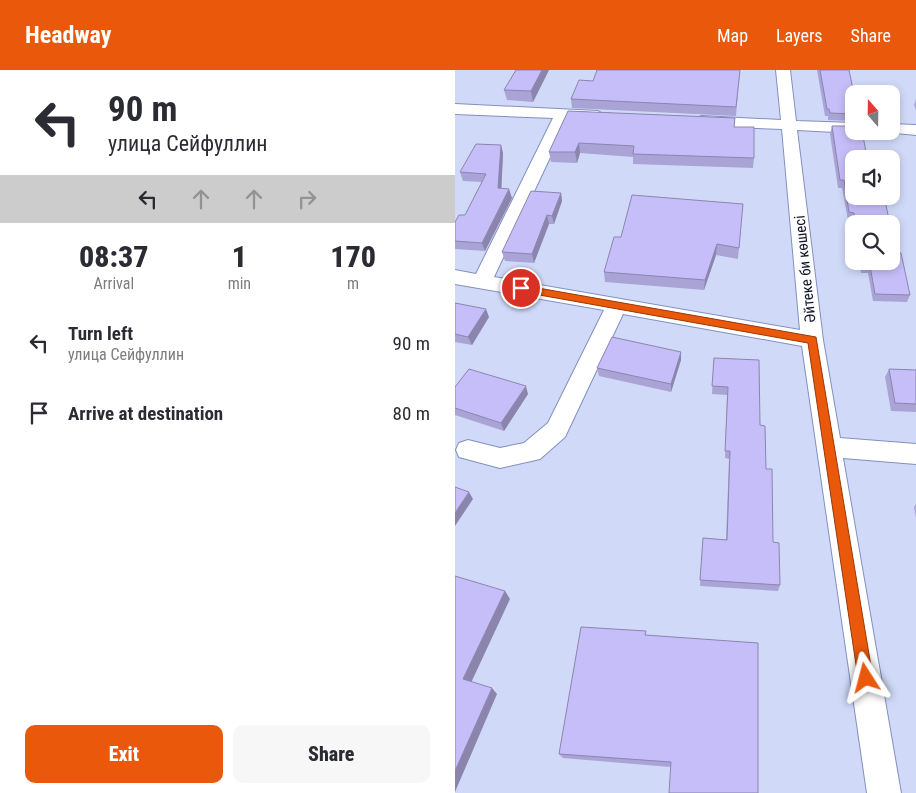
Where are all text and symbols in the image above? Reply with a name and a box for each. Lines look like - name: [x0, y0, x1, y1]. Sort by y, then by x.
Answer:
- text: Headway: [25, 21, 111, 49]
- text: Map: [717, 25, 748, 46]
- text: Layers: [776, 25, 823, 46]
- text: Share: [851, 25, 891, 46]
- north arrow: [845, 85, 900, 140]
- map controls: [845, 85, 900, 270]
- text: 90 m: [108, 89, 177, 130]
- icon: left: [25, 90, 90, 155]
- text: улица Сейфуллин: [108, 131, 268, 156]
- button: sound: [845, 150, 900, 205]
- icon: left: [134, 185, 162, 213]
- icon: ahead: [187, 185, 215, 213]
- icon: ahead: [240, 185, 268, 213]
- icon: right: [293, 185, 321, 213]
- street label: Әйтеке би көшесі: [790, 214, 820, 324]
- button: search: [845, 215, 900, 270]
- text: 08:37: [79, 239, 149, 274]
- text: 1: [232, 239, 247, 274]
- text: 170: [330, 239, 376, 274]
- pin: [500, 267, 542, 309]
- text: Arrival: [93, 274, 134, 293]
- text: min: [228, 274, 251, 293]
- text: m: [347, 274, 359, 293]
- icon: arrive: [507, 274, 535, 302]
- text: Turn left: [68, 322, 133, 345]
- icon: left: [25, 329, 53, 357]
- text: 90 m: [393, 332, 430, 355]
- text: улица Сейфуллин: [68, 345, 184, 364]
- icon: arrive: [25, 399, 53, 427]
- text: Arrive at destination: [68, 402, 223, 425]
- text: 80 m: [393, 402, 430, 425]
- position arrow: [839, 651, 891, 703]
- button: Exit: [25, 725, 223, 783]
- button: Share: [233, 725, 430, 783]

